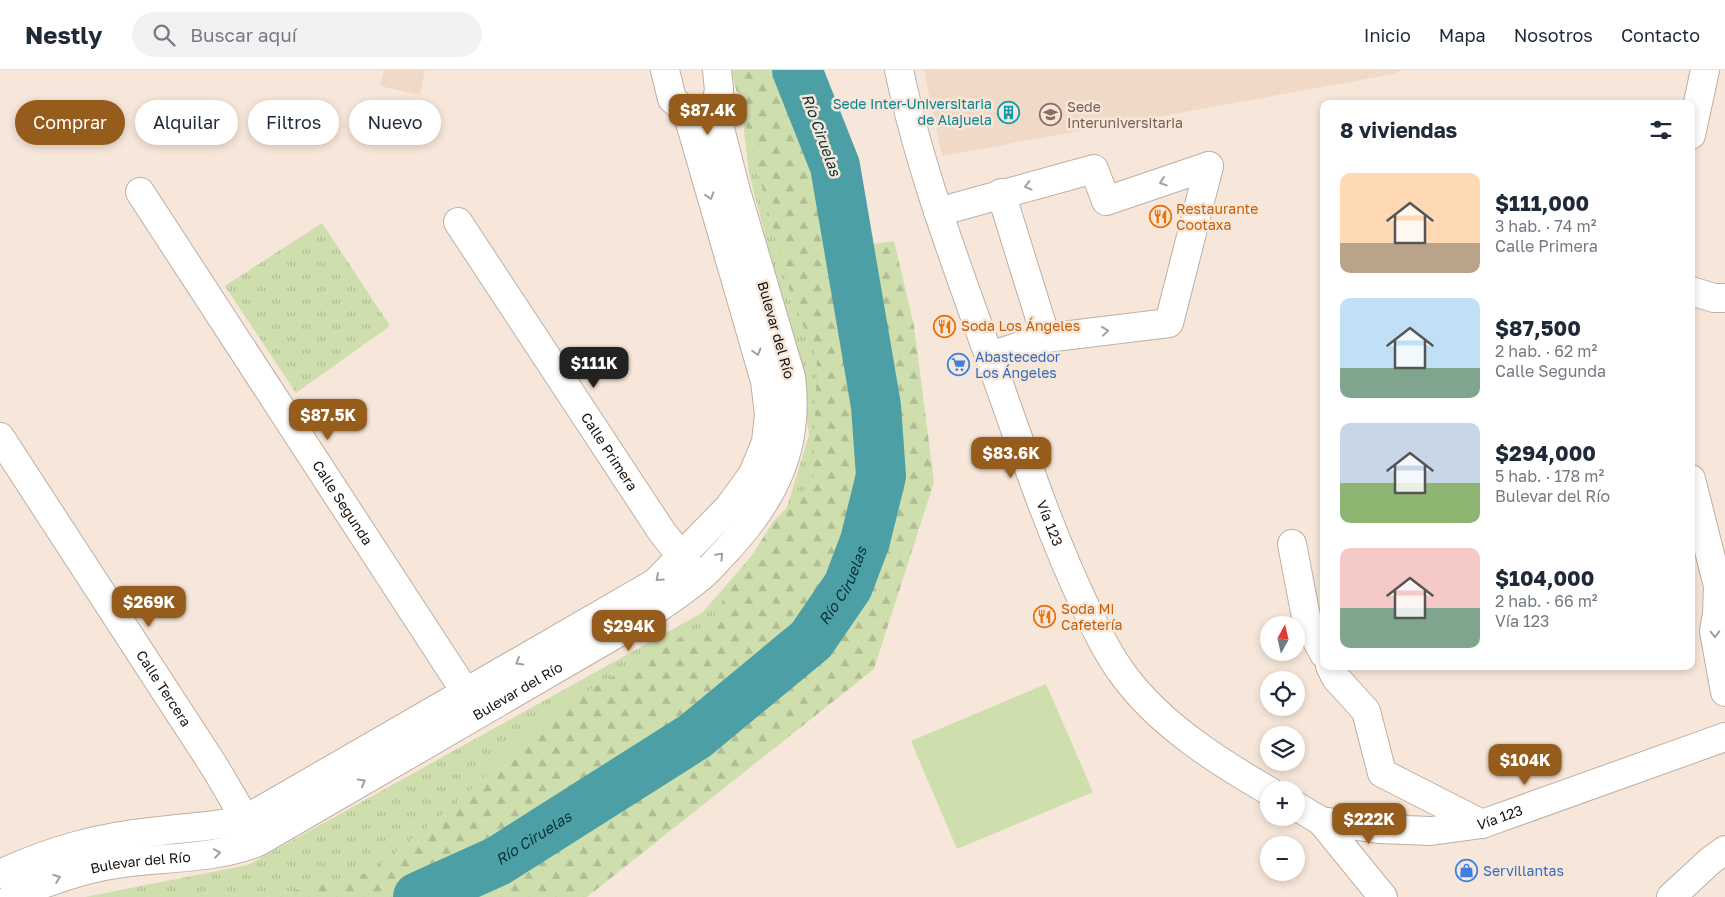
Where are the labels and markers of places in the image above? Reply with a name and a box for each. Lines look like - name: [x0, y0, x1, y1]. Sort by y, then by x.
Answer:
- pin: $87.4K: [667, 93, 749, 136]
- place label: Sede Inter-Universitaria de Alajuela: [833, 95, 992, 128]
- place label: Sede Interuniversitaria: [1067, 98, 1183, 131]
- building icon: Sede Inter-Universitaria de Alajuela: [996, 100, 1020, 124]
- school or university icon: Sede Interuniversitaria: [1039, 103, 1063, 127]
- place label: Restaurante Cootaxa: [1176, 200, 1258, 233]
- restaurant icon: Restaurante Cootaxa: [1148, 205, 1172, 229]
- restaurant icon: Soda Los Ángeles: [933, 314, 957, 338]
- place label: Soda Los Ángeles: [961, 317, 1080, 334]
- pin: $111K: [559, 346, 629, 389]
- place label: Abastecedor Los Ángeles: [975, 348, 1061, 381]
- supermarket icon: Abastecedor Los Ángeles: [947, 353, 971, 377]
- pin: $87.5K: [287, 398, 369, 441]
- pin: $83.6K: [970, 436, 1052, 479]
- pin: $269K: [114, 586, 184, 628]
- place label: Soda Mi Cafetería: [1061, 600, 1122, 633]
- restaurant icon: Soda Mi Cafetería: [1033, 605, 1057, 629]
- pin: $294K: [594, 610, 664, 652]
- pin: $104K: [1490, 744, 1560, 786]
- pin: $222K: [1334, 802, 1404, 845]
- shop icon: Servillantas: [1455, 859, 1479, 883]
- place label: Servillantas: [1483, 862, 1564, 879]

